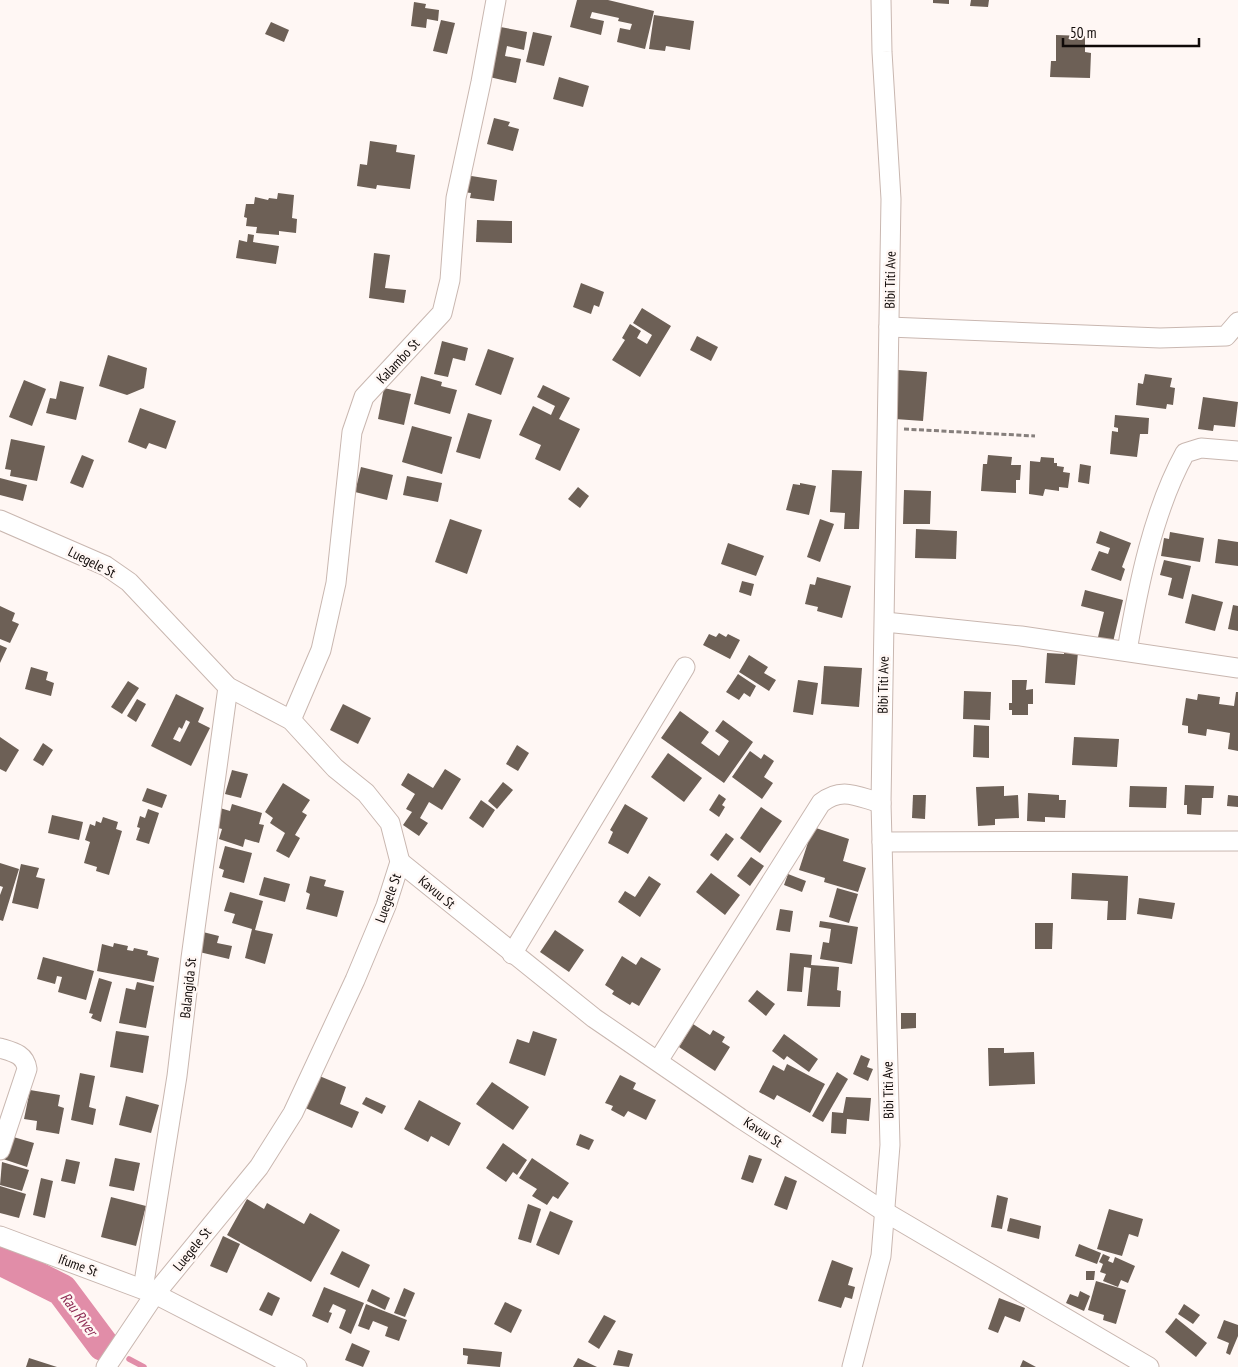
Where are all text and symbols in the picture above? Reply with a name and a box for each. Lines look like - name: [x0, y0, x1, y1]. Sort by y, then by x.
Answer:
- scale bar: [1063, 15, 1199, 47]
- text: 50 m: [1070, 23, 1096, 42]
- street label: Bibi Titi Ave: [880, 251, 900, 309]
- street label: Kalambo St: [373, 335, 423, 387]
- street label: Luegele St: [65, 542, 119, 582]
- street label: Bibi Titi Ave: [873, 656, 893, 714]
- street label: Luegele St: [371, 871, 405, 925]
- street label: Kavuu St: [415, 871, 459, 913]
- street label: Balangida St: [176, 957, 200, 1019]
- street label: Bibi Titi Ave: [878, 1061, 898, 1119]
- street label: Kavuu St: [740, 1113, 786, 1151]
- street label: Luegele St: [169, 1223, 215, 1274]
- street label: Ifume St: [56, 1250, 100, 1280]
- water label: Rau River: [57, 1289, 103, 1341]

